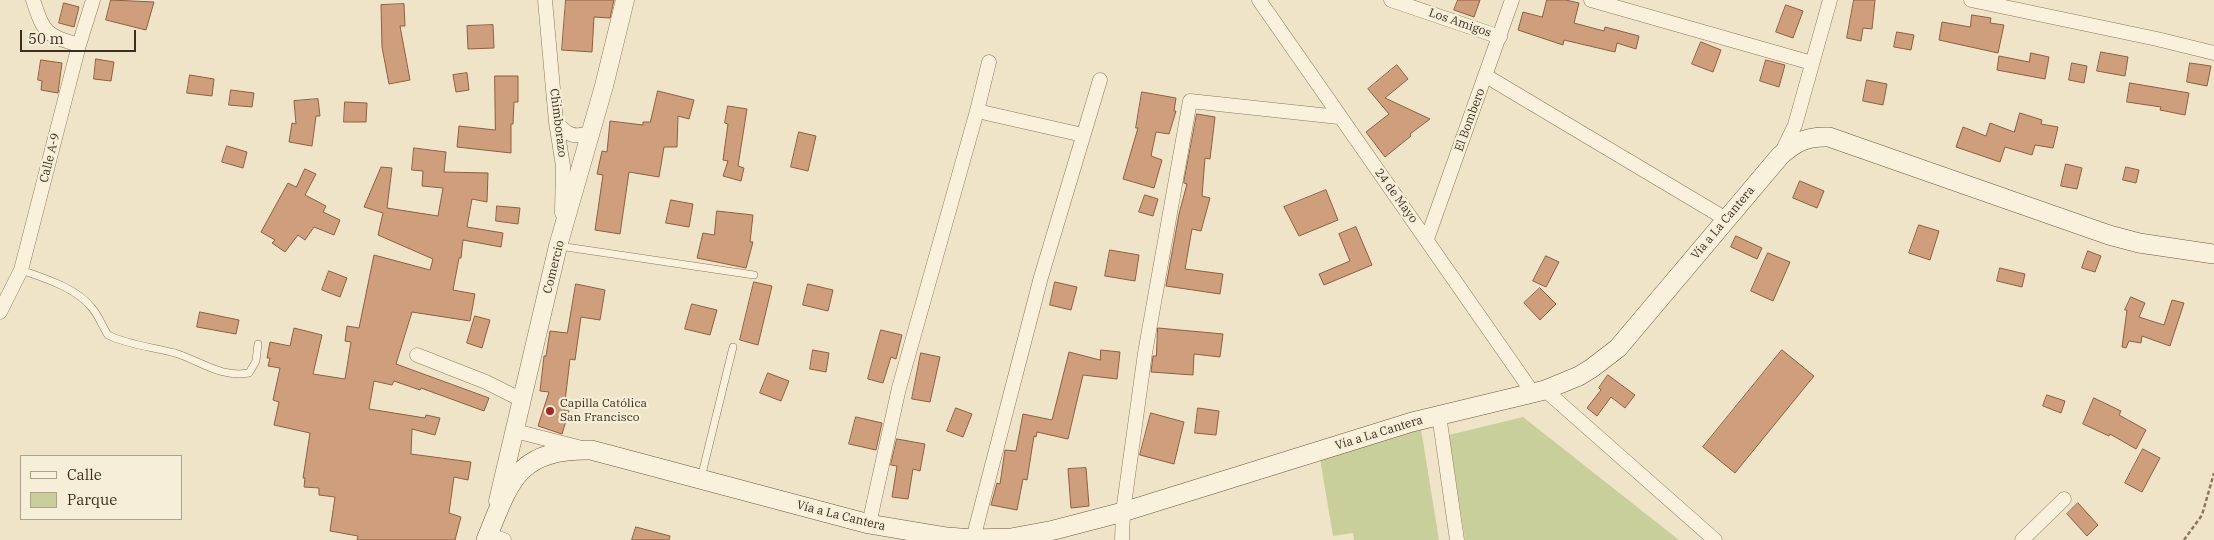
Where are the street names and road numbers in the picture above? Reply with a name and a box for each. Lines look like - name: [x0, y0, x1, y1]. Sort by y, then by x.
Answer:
- street label: Los Amigos: [1427, 6, 1493, 40]
- street label: El Bombero: [1452, 86, 1488, 154]
- street label: Chimborazo: [547, 88, 569, 158]
- street label: Calle A-9: [37, 132, 63, 184]
- street label: 24 de Mayo: [1371, 166, 1421, 226]
- street label: Vía a La Cantera: [1688, 183, 1758, 263]
- street label: Comercio: [540, 239, 568, 295]
- street label: Vía a La Cantera: [1333, 413, 1425, 453]
- street label: Vía a La Cantera: [795, 498, 887, 534]

